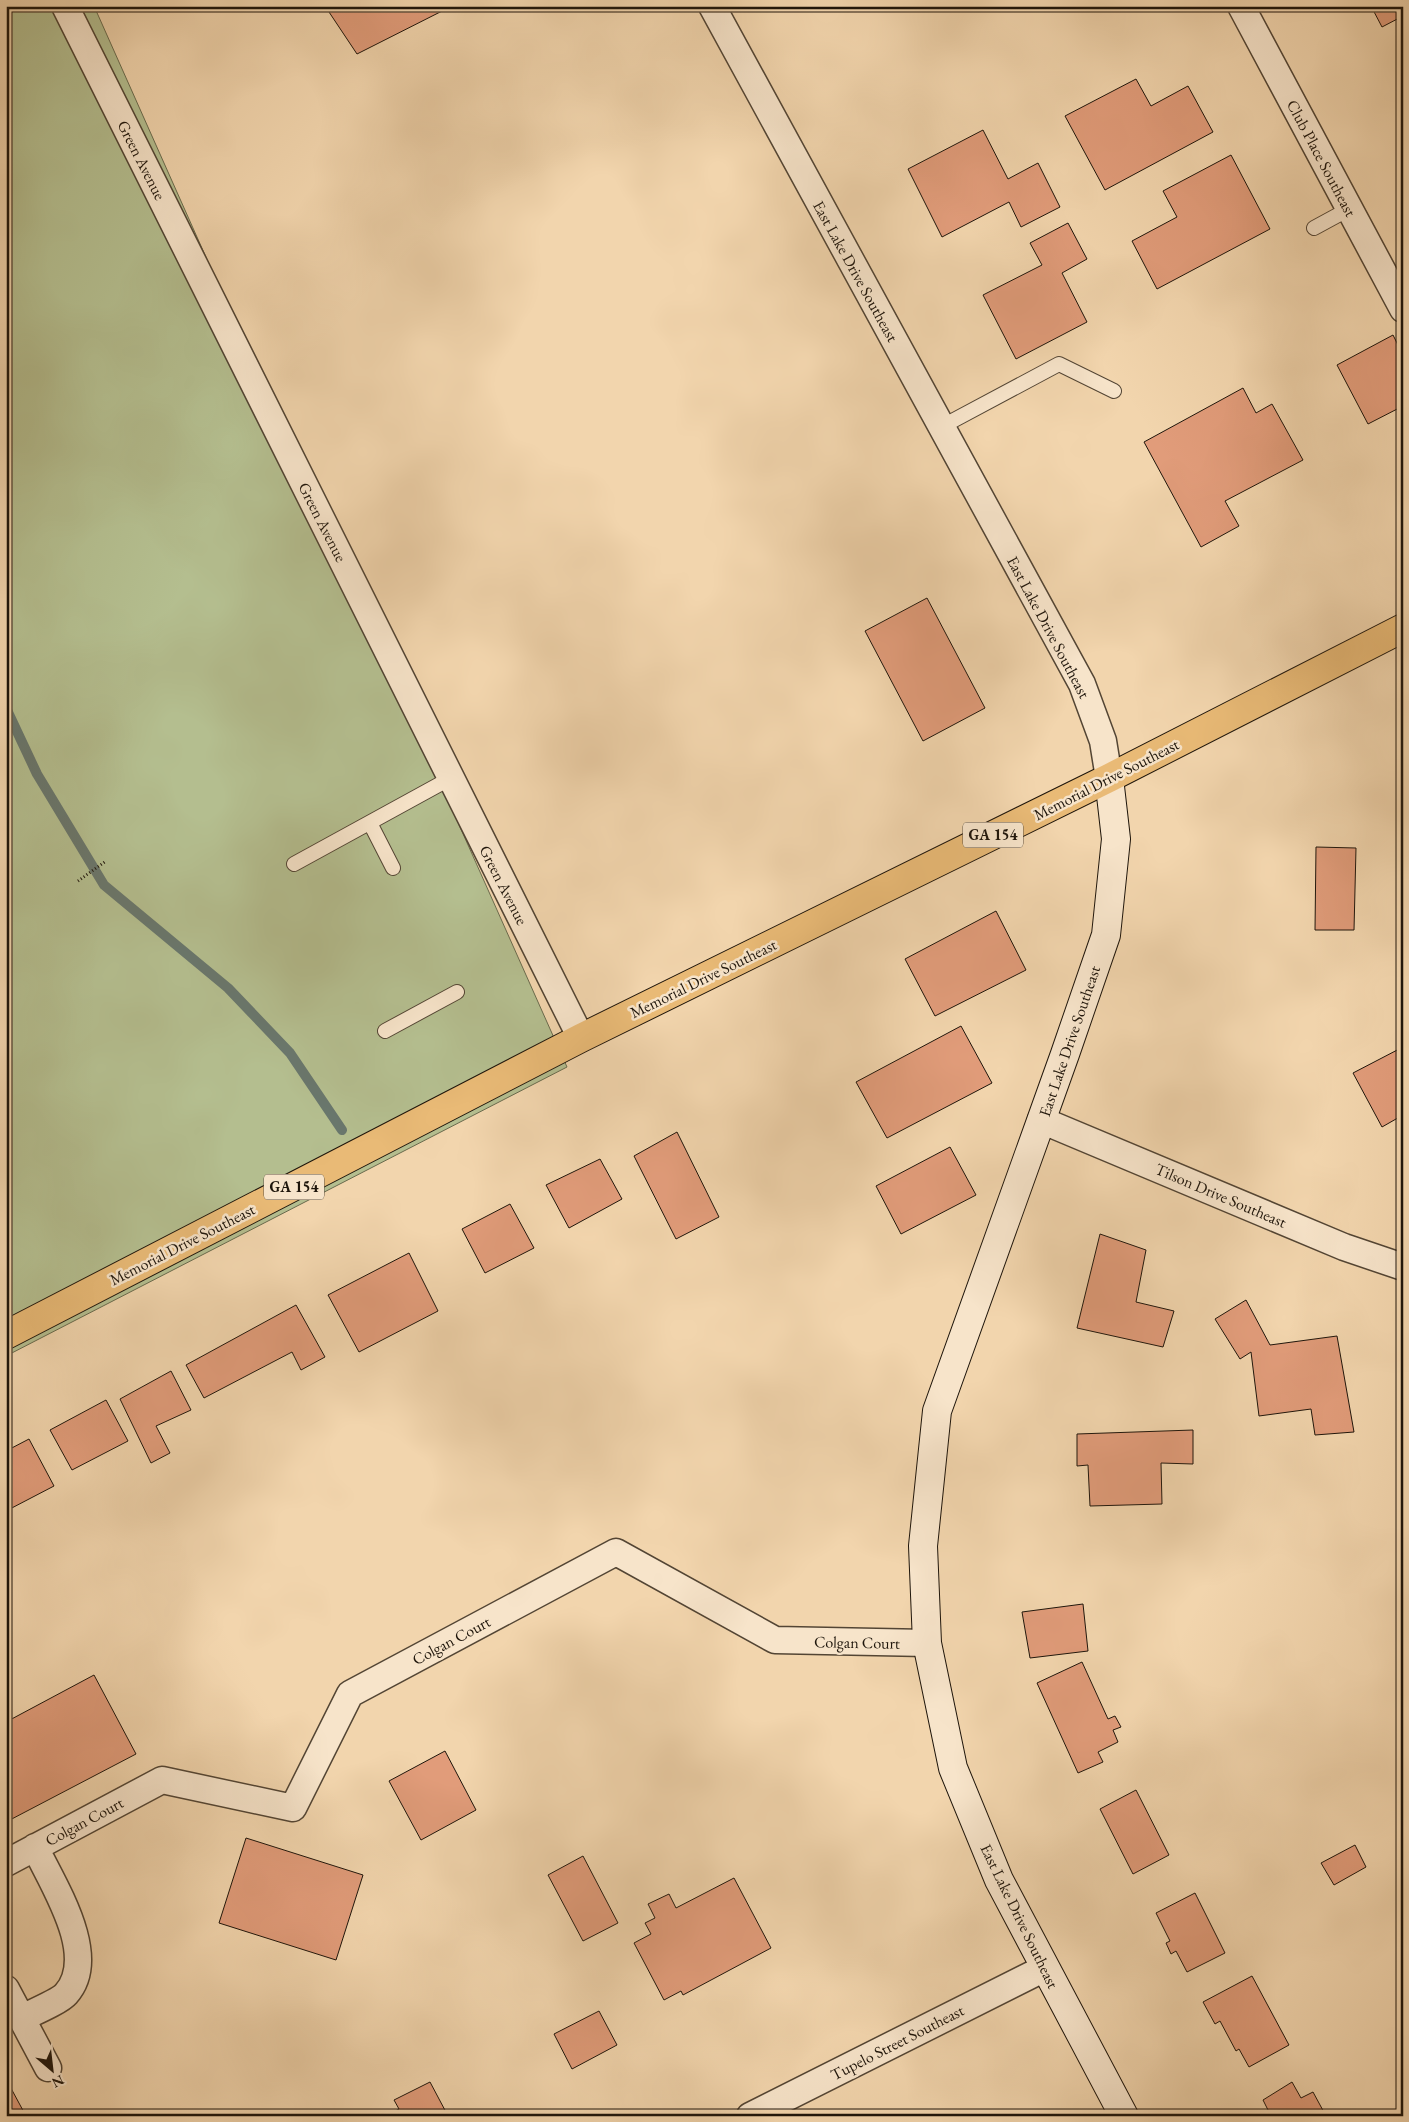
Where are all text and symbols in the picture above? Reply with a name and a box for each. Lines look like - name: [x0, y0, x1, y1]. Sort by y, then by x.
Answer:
- street label: Club Place Southeast: [1282, 96, 1361, 220]
- street label: Green Avenue: [112, 117, 171, 204]
- street label: East Lake Drive Southeast: [808, 197, 903, 346]
- street label: Green Avenue: [293, 479, 352, 566]
- street label: East Lake Drive Southeast: [1002, 552, 1095, 702]
- street label: Memorial Drive Southeast: [1030, 734, 1183, 825]
- road number: GA 154: [963, 822, 1023, 848]
- street label: Green Avenue: [474, 842, 533, 929]
- street label: Memorial Drive Southeast: [626, 934, 780, 1023]
- street label: East Lake Drive Southeast: [1034, 963, 1105, 1119]
- street label: Tilson Drive Southeast: [1152, 1158, 1290, 1233]
- road number: GA 154: [264, 1174, 324, 1200]
- street label: Memorial Drive Southeast: [106, 1199, 259, 1290]
- street label: Colgan Court: [408, 1611, 494, 1670]
- street label: Colgan Court: [814, 1631, 900, 1654]
- street label: Colgan Court: [41, 1792, 127, 1851]
- street label: East Lake Drive Southeast: [975, 1840, 1064, 1992]
- street label: Tupelo Street Southeast: [827, 2000, 967, 2085]
- north arrow: [28, 2044, 78, 2094]
- text: N: [48, 2071, 67, 2092]

